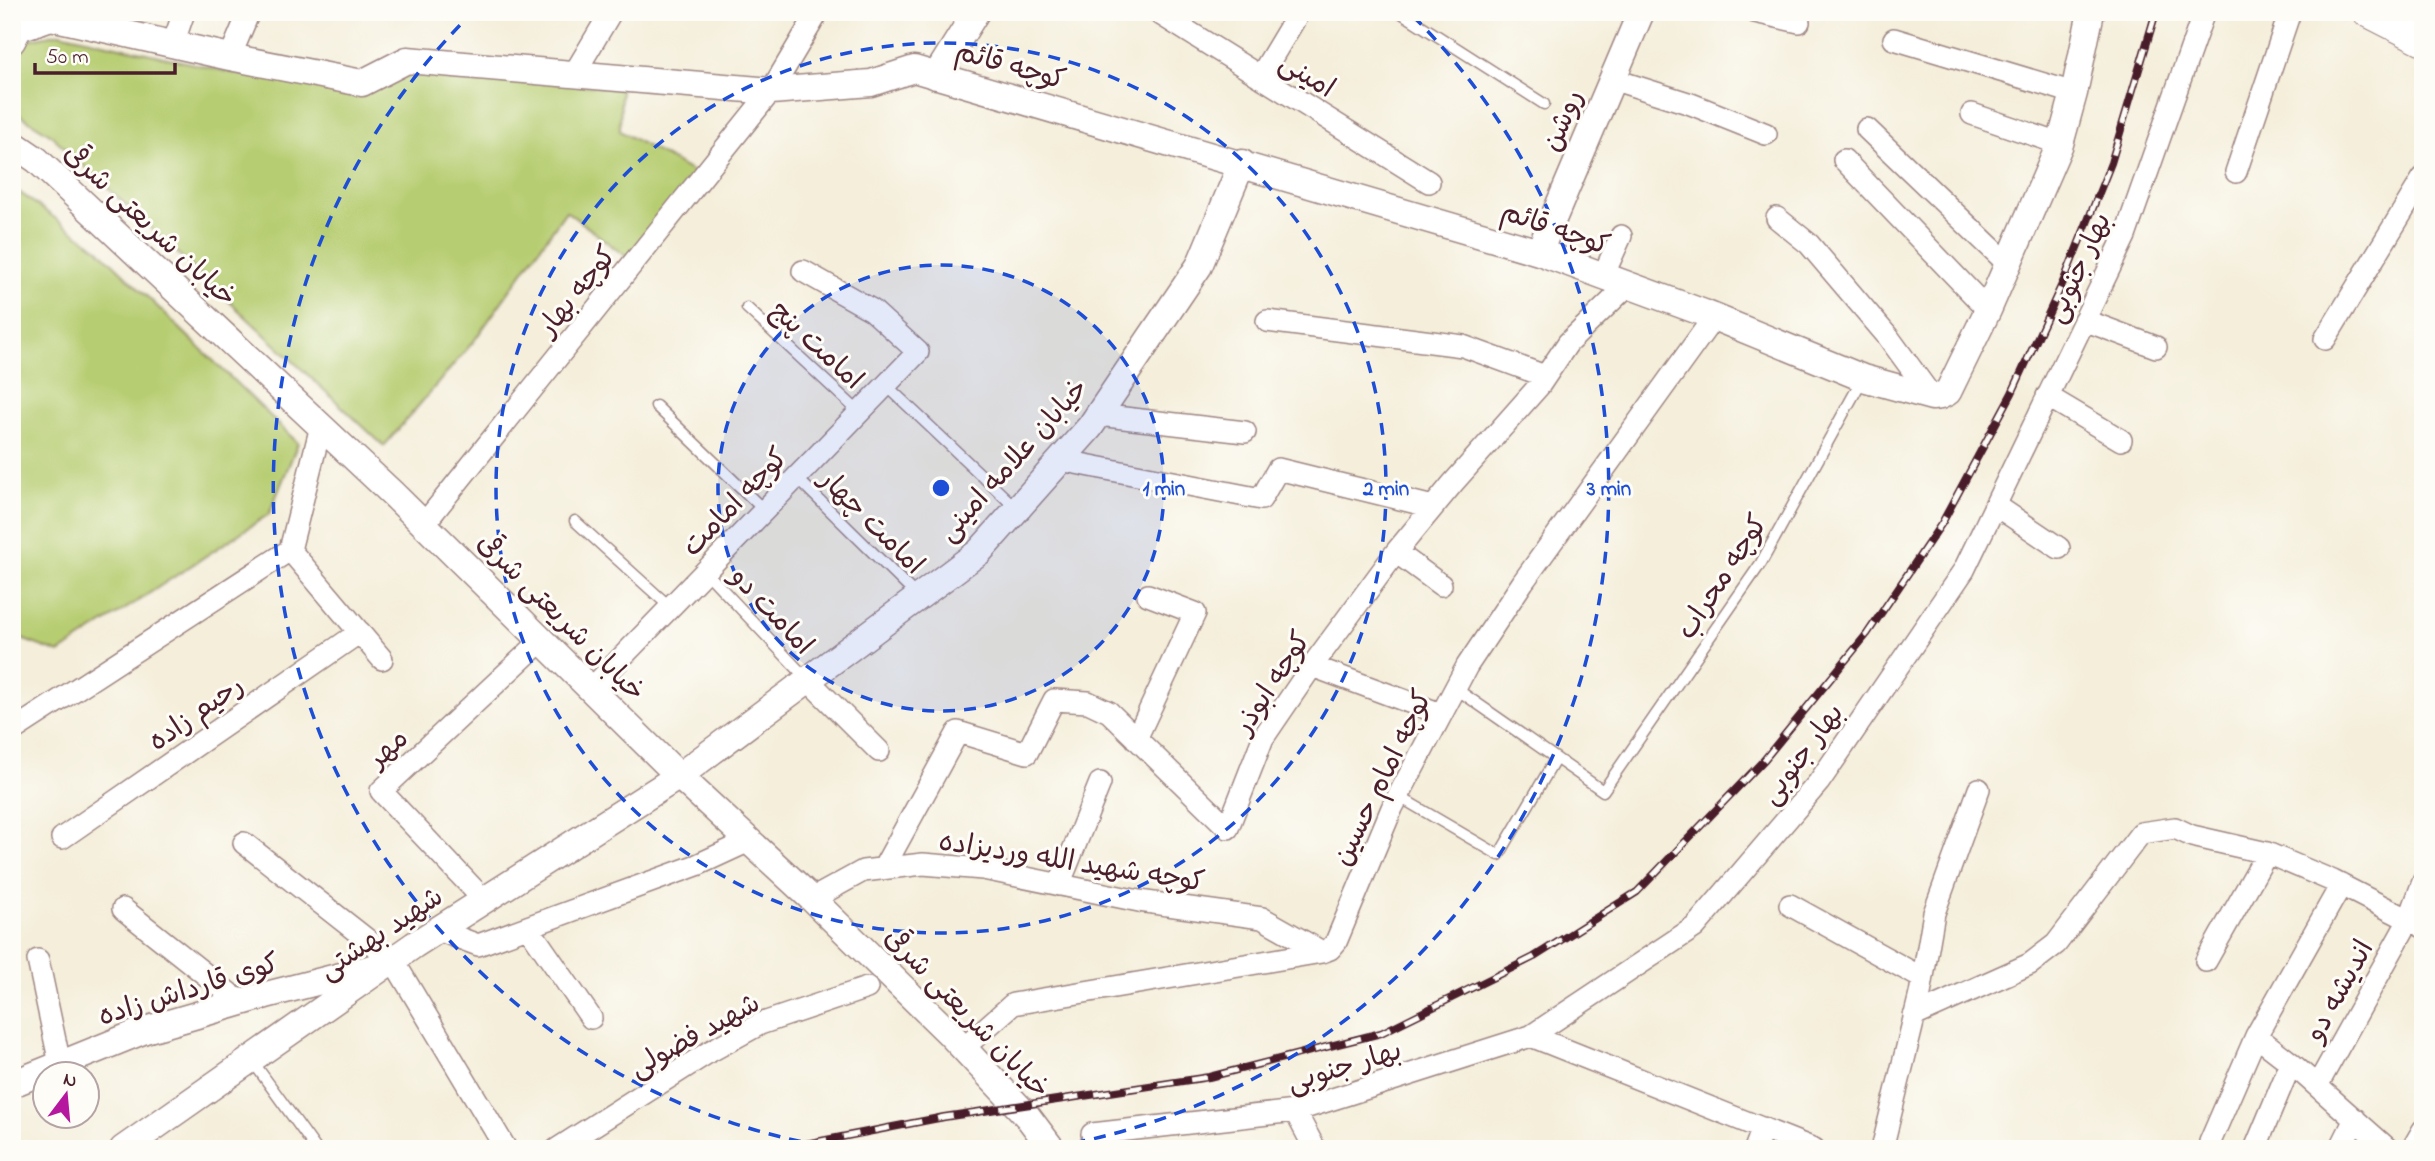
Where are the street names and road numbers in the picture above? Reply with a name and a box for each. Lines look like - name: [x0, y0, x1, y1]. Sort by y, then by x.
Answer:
- street label: کوچه قائم: [950, 32, 1070, 103]
- street label: امینی: [1270, 44, 1342, 110]
- street label: روشن: [1533, 84, 1596, 159]
- street label: خیابان شریعتی شرقی: [53, 135, 245, 318]
- street label: کوچه قائم: [1495, 193, 1615, 268]
- street label: بهار جنوبی: [2037, 206, 2124, 331]
- street label: کوچه بهار: [528, 238, 628, 348]
- street label: امامت پنج: [760, 292, 872, 401]
- street label: خیابان علامه امینی: [930, 370, 1099, 552]
- street label: کوچه امامت: [674, 440, 799, 567]
- street label: امامت چهار: [807, 460, 933, 586]
- street label: کوچه محراب: [1668, 507, 1780, 649]
- street label: خیابان شریعتی شرقی: [466, 525, 653, 712]
- street label: امامت دو: [717, 558, 822, 666]
- street label: کوچه ابوذر: [1224, 624, 1323, 745]
- street label: رحیم زاده: [141, 667, 253, 763]
- street label: کوچه امام حسین: [1324, 683, 1445, 874]
- street label: بهار جنوبی: [1752, 696, 1856, 815]
- street label: مهر: [358, 720, 419, 780]
- street label: کوچه شهید الله وردیزاده: [936, 822, 1207, 905]
- street label: شهید بهشتی: [311, 878, 453, 992]
- street label: خیابان شریعتی شرقی: [873, 920, 1058, 1109]
- street label: اندیشه دو: [2295, 933, 2386, 1052]
- street label: کوی قارداش زاده: [94, 944, 285, 1038]
- street label: شهید فضولی: [623, 984, 768, 1090]
- street label: بهار جنوبی: [1283, 1031, 1407, 1105]

